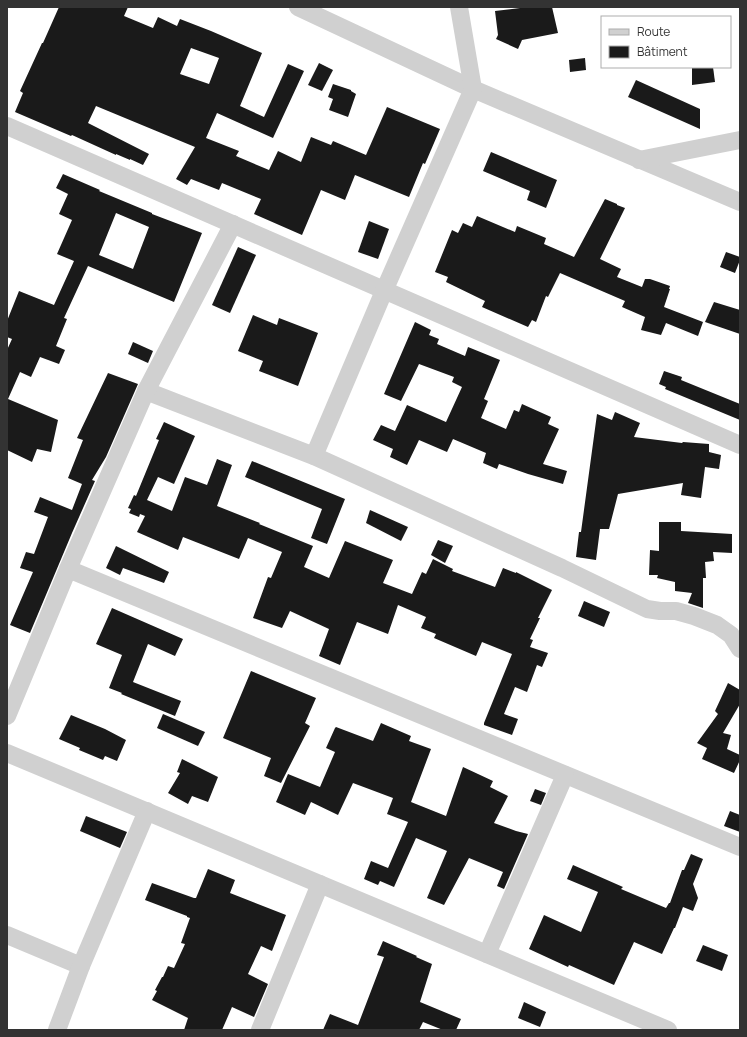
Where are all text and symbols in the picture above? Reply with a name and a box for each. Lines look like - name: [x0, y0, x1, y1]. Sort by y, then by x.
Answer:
- legend: [601, 16, 731, 68]
- text: Route: [637, 23, 670, 40]
- text: Bâtiment: [637, 43, 688, 60]

